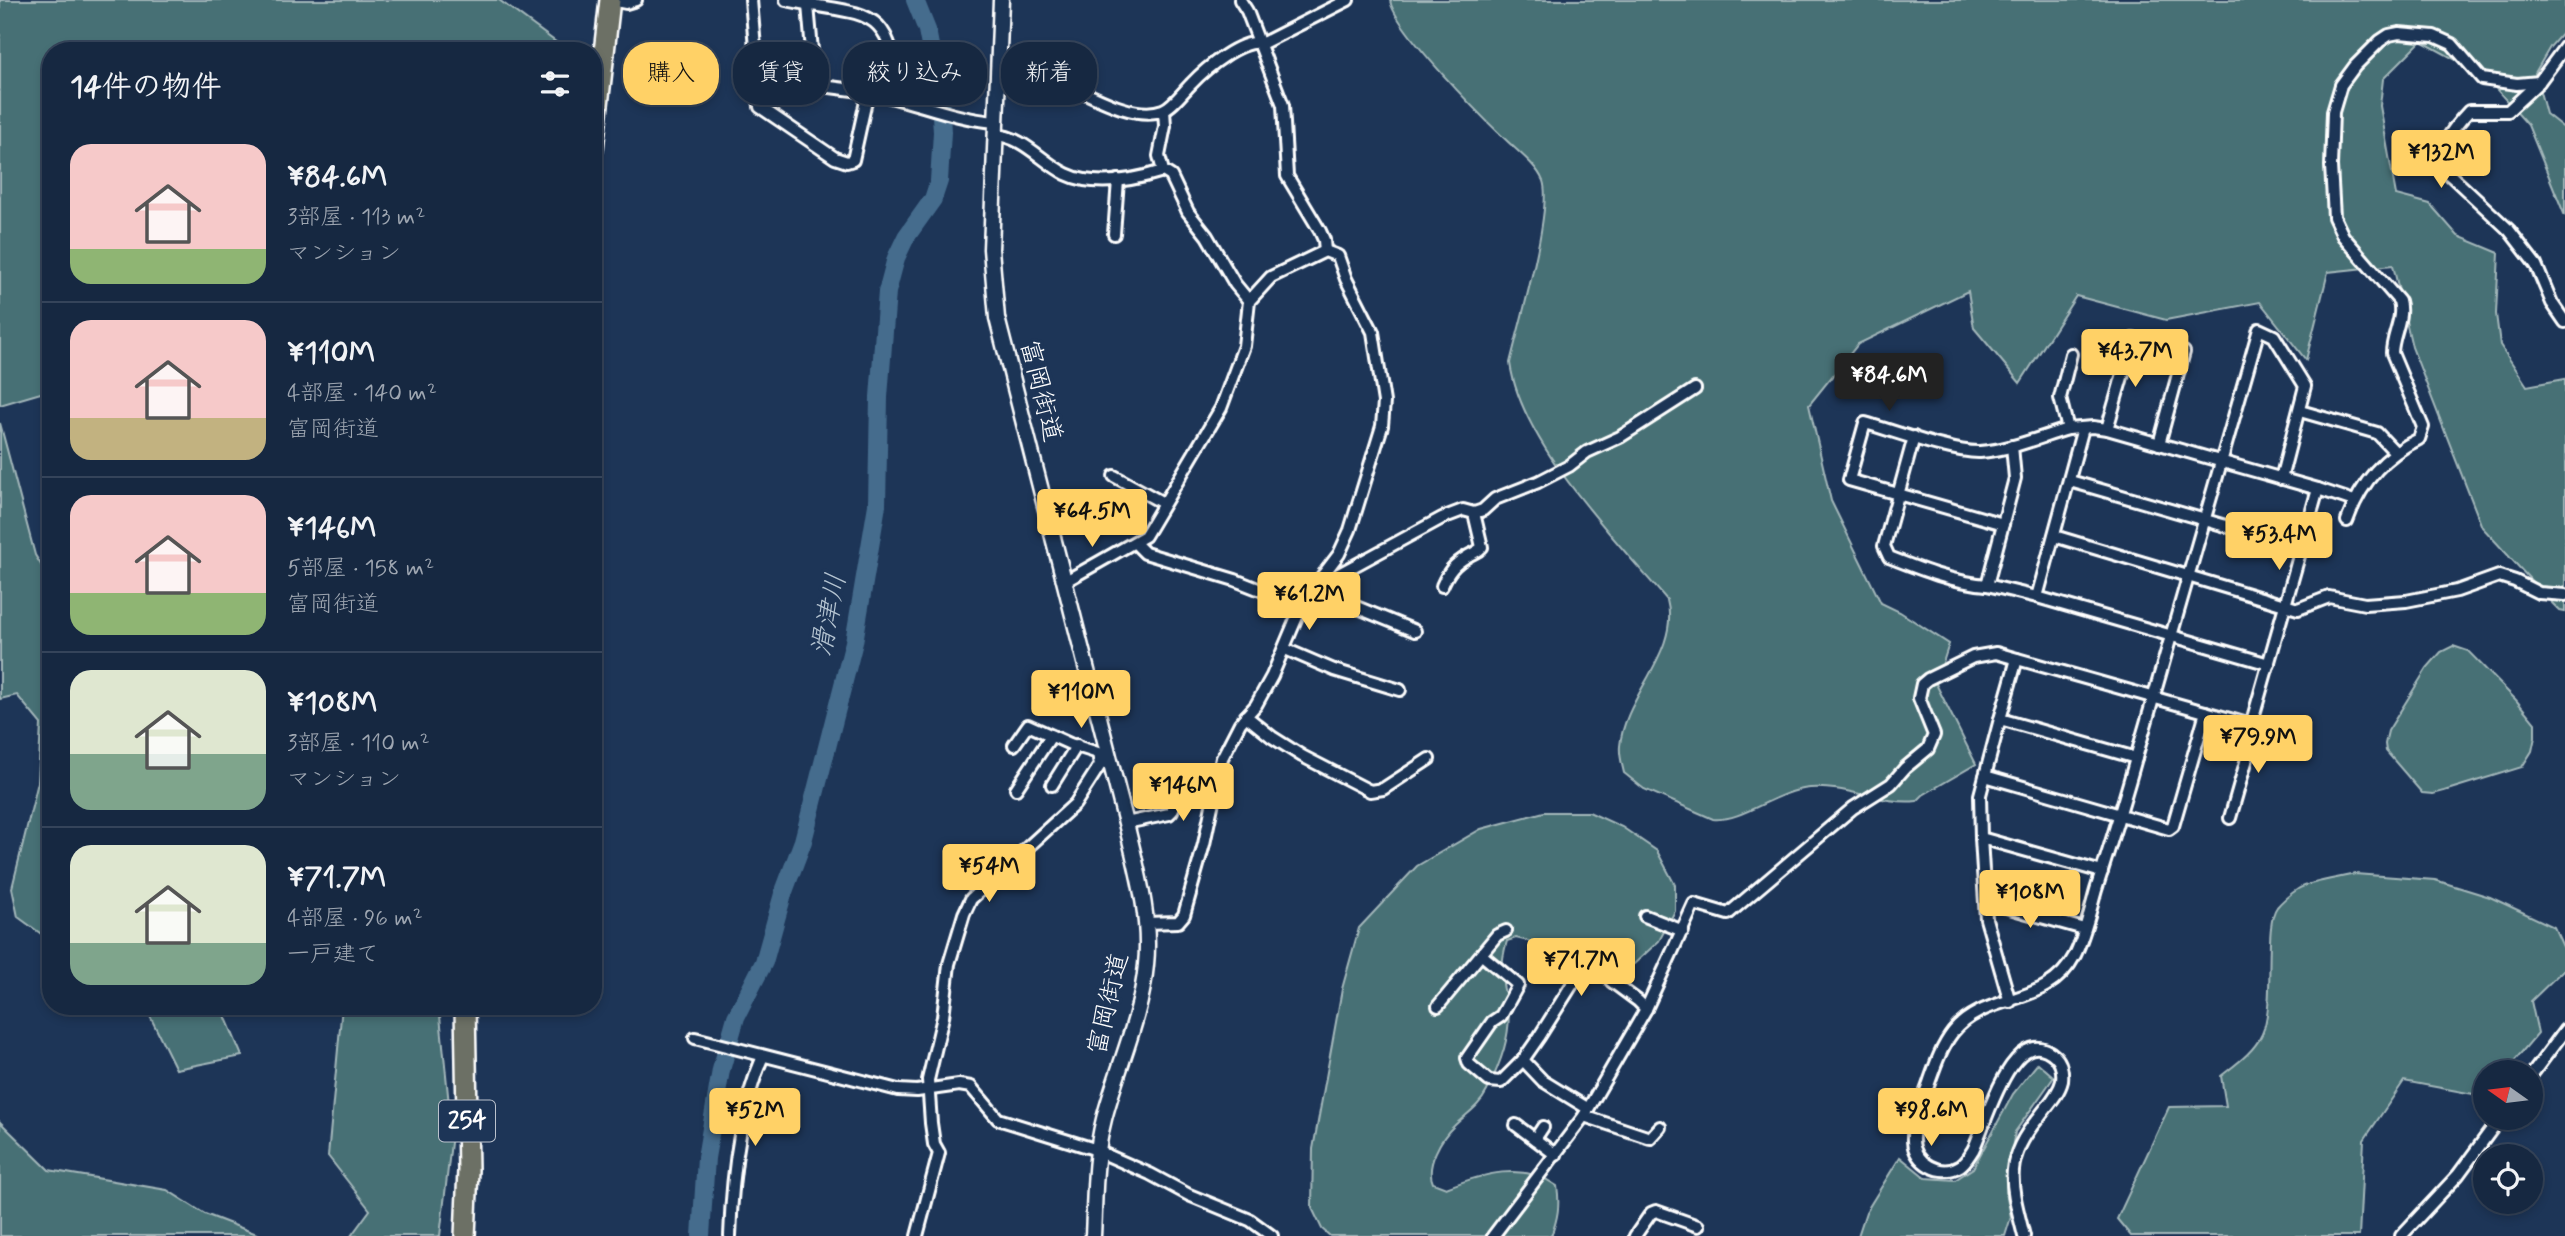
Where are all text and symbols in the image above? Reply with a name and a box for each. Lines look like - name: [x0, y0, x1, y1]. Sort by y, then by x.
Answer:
- chip: 購入: [623, 42, 719, 105]
- chip: 賃貸: [733, 42, 829, 105]
- chip: 絞り込み: [843, 42, 987, 105]
- chip: 新着: [1001, 42, 1097, 105]
- icon: filters: [536, 65, 574, 103]
- text: 14件の物件: [70, 68, 222, 107]
- pin: ¥132M: [2392, 130, 2490, 190]
- text: ¥132M: [2407, 138, 2475, 168]
- text: ¥84.6M: [287, 158, 387, 197]
- icon: home: [126, 172, 210, 256]
- text: 3部屋 · 113 m²: [287, 203, 425, 233]
- text: マンション: [287, 239, 401, 269]
- pin: ¥43.7M: [2078, 330, 2192, 389]
- text: ¥110M: [287, 334, 375, 373]
- street label: 富岡街道: [1011, 336, 1069, 446]
- text: ¥43.7M: [2097, 337, 2173, 367]
- icon: home: [126, 348, 210, 432]
- pin: ¥84.6M: [1832, 354, 1946, 413]
- text: ¥84.6M: [1851, 361, 1927, 391]
- text: 4部屋 · 140 m²: [287, 379, 437, 409]
- text: 富岡街道: [287, 415, 379, 445]
- pin: ¥64.5M: [1035, 490, 1149, 549]
- text: ¥64.5M: [1053, 497, 1131, 527]
- text: ¥146M: [287, 509, 376, 548]
- pin: ¥53.4M: [2222, 512, 2336, 572]
- text: ¥53.4M: [2241, 520, 2317, 550]
- icon: home: [126, 523, 210, 607]
- text: 5部屋 · 158 m²: [287, 554, 434, 584]
- water label: 滑津川: [804, 570, 856, 660]
- pin: ¥61.2M: [1252, 572, 1366, 632]
- text: ¥61.2M: [1273, 580, 1345, 610]
- text: 富岡街道: [287, 590, 379, 620]
- pin: ¥110M: [1032, 670, 1130, 730]
- text: ¥110M: [1047, 678, 1115, 708]
- text: ¥108M: [287, 684, 377, 723]
- icon: home: [126, 698, 210, 782]
- pin: ¥79.9M: [2201, 716, 2315, 775]
- text: ¥79.9M: [2219, 723, 2297, 753]
- text: 3部屋 · 110 m²: [287, 729, 430, 759]
- pin: ¥146M: [1134, 764, 1232, 823]
- text: マンション: [287, 765, 401, 795]
- text: ¥146M: [1149, 771, 1217, 801]
- pin: ¥54M: [948, 844, 1030, 904]
- text: ¥54M: [958, 852, 1020, 882]
- text: ¥71.7M: [287, 859, 386, 898]
- pin: ¥108M: [1981, 870, 2079, 930]
- icon: home: [126, 873, 210, 957]
- text: ¥108M: [1995, 878, 2065, 908]
- text: 4部屋 · 96 m²: [287, 904, 423, 934]
- pin: ¥71.7M: [1524, 939, 1638, 998]
- text: 一戸建て: [287, 940, 379, 970]
- text: ¥71.7M: [1543, 946, 1619, 976]
- street label: 富岡街道: [1081, 950, 1137, 1058]
- north arrow: [2473, 1060, 2543, 1130]
- map controls: [2473, 1060, 2543, 1214]
- pin: ¥52M: [714, 1088, 796, 1148]
- pin: ¥98.6M: [1874, 1088, 1988, 1148]
- text: ¥52M: [725, 1096, 785, 1126]
- text: ¥98.6M: [1894, 1096, 1968, 1126]
- road number: 254: [439, 1100, 495, 1142]
- button: locate: [2473, 1144, 2543, 1214]

